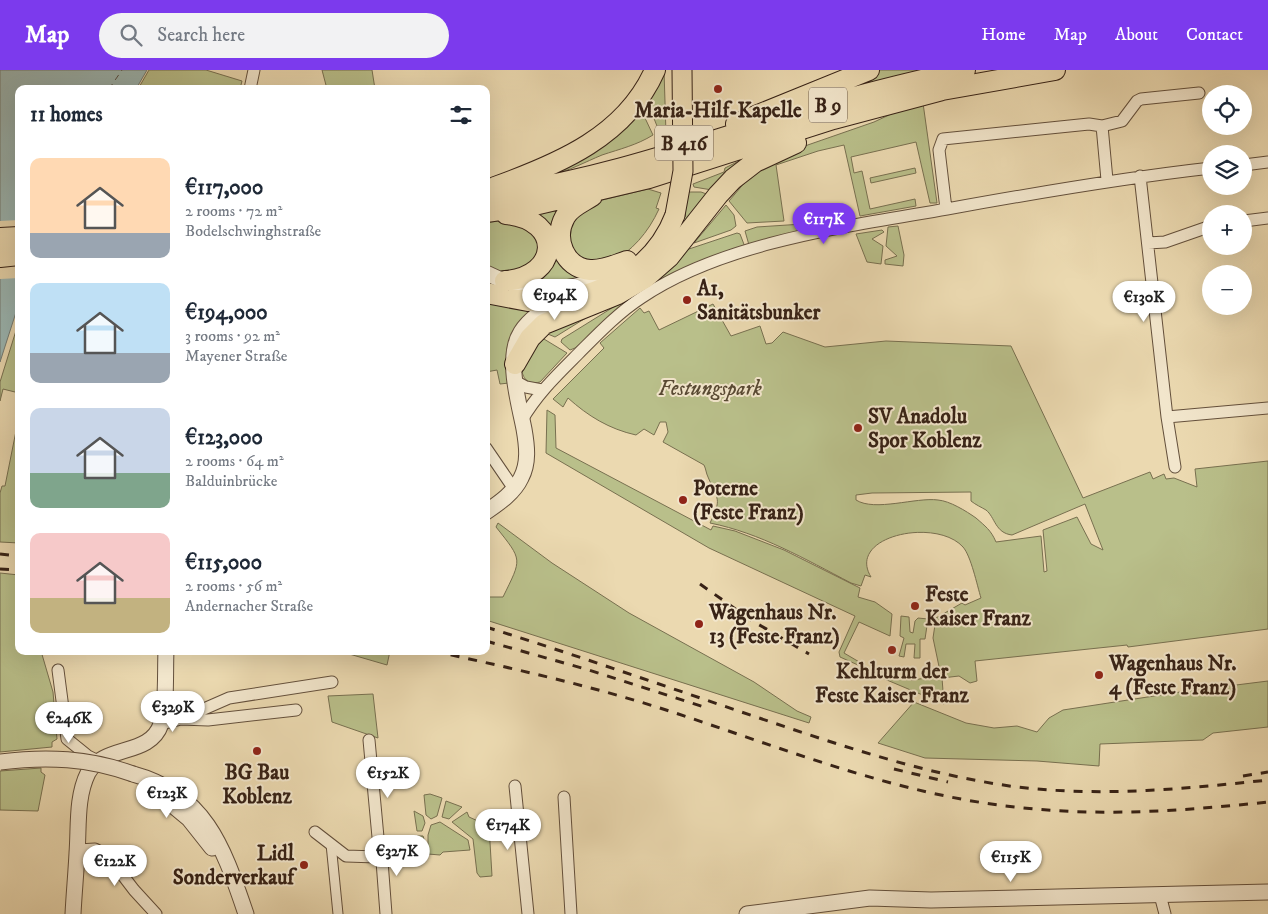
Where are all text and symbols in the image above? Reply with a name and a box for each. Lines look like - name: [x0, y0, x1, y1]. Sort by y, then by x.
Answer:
- search box: [99, 13, 449, 58]
- text: Map: [25, 20, 69, 50]
- icon: search: [117, 21, 145, 49]
- text: Search here: [157, 24, 245, 47]
- text: Home: [981, 24, 1026, 46]
- text: Map: [1054, 24, 1087, 46]
- text: About: [1115, 24, 1158, 46]
- text: Contact: [1186, 24, 1243, 46]
- marker: Maria-Hilf-Kapelle: [712, 83, 724, 95]
- map controls: [1202, 85, 1252, 315]
- button: locate: [1202, 85, 1252, 135]
- road number: B 9: [809, 88, 847, 122]
- place label: Maria-Hilf-Kapelle: [634, 98, 802, 124]
- icon: filters: [447, 101, 475, 129]
- text: 11 homes: [30, 102, 103, 128]
- road number: B 416: [655, 126, 713, 160]
- button: layers: [1202, 145, 1252, 195]
- text: €117,000: [185, 175, 263, 201]
- icon: home: [70, 178, 130, 238]
- text: 2 rooms · 72 m²: [185, 201, 282, 221]
- pin: €117K: [789, 202, 859, 245]
- button: +: [1202, 205, 1252, 255]
- text: €117K: [804, 209, 844, 229]
- text: Bodelschwinghstraße: [185, 221, 321, 241]
- button: −: [1202, 265, 1252, 315]
- place label: A1, Sanitätsbunker: [696, 276, 821, 326]
- pin: €194K: [520, 278, 590, 321]
- pin: €130K: [1109, 280, 1179, 323]
- text: €194K: [533, 285, 577, 305]
- text: €130K: [1123, 287, 1165, 307]
- marker: A1, Sanitätsbunker: [681, 294, 693, 306]
- text: €194,000: [185, 300, 268, 326]
- icon: home: [70, 303, 130, 363]
- text: 3 rooms · 92 m²: [185, 326, 280, 346]
- text: Mayener Straße: [185, 346, 287, 366]
- park label: Festungspark: [658, 376, 762, 402]
- place label: SV Anadolu Spor Koblenz: [868, 404, 982, 454]
- marker: SV Anadolu Spor Koblenz: [852, 422, 864, 434]
- text: €123,000: [185, 425, 263, 451]
- icon: home: [70, 428, 130, 488]
- text: 2 rooms · 64 m²: [185, 451, 284, 471]
- text: Balduinbrücke: [185, 471, 277, 491]
- place label: Poterne (Feste Franz): [693, 476, 804, 526]
- marker: Poterne (Feste Franz): [677, 494, 689, 506]
- text: €115,000: [185, 550, 262, 576]
- icon: home: [70, 553, 130, 613]
- text: 2 rooms · 56 m²: [185, 576, 282, 596]
- place label: Feste Kaiser Franz: [925, 582, 1032, 632]
- text: Andernacher Straße: [185, 596, 313, 616]
- place label: Wagenhaus Nr. 13 (Feste Franz): [708, 600, 840, 650]
- marker: Feste Kaiser Franz: [909, 600, 921, 612]
- marker: Wagenhaus Nr. 13 (Feste Franz): [693, 618, 705, 630]
- marker: Kehlturm der Feste Kaiser Franz: [886, 644, 898, 656]
- place label: Wagenhaus Nr. 4 (Feste Franz): [1108, 651, 1237, 701]
- place label: Kehlturm der Feste Kaiser Franz: [815, 659, 970, 709]
- marker: Wagenhaus Nr. 4 (Feste Franz): [1093, 669, 1105, 681]
- pin: €329K: [138, 690, 208, 733]
- text: €329K: [152, 697, 194, 717]
- pin: €246K: [34, 702, 104, 744]
- text: €246K: [46, 708, 92, 728]
- marker: BG Bau Koblenz: [251, 745, 263, 757]
- pin: €152K: [353, 756, 423, 799]
- place label: BG Bau Koblenz: [222, 760, 293, 810]
- text: €152K: [367, 763, 409, 783]
- pin: €123K: [132, 776, 202, 819]
- text: €123K: [147, 783, 187, 803]
- pin: €174K: [473, 808, 543, 851]
- text: €174K: [486, 815, 530, 835]
- pin: €327K: [362, 834, 432, 877]
- pin: €115K: [976, 840, 1046, 883]
- place label: Lidl Sonderverkauf: [173, 841, 297, 891]
- text: €327K: [376, 841, 418, 861]
- pin: €122K: [80, 844, 150, 887]
- text: €115K: [991, 847, 1031, 867]
- text: €122K: [94, 851, 136, 871]
- marker: Lidl Sonderverkauf: [298, 859, 310, 871]

